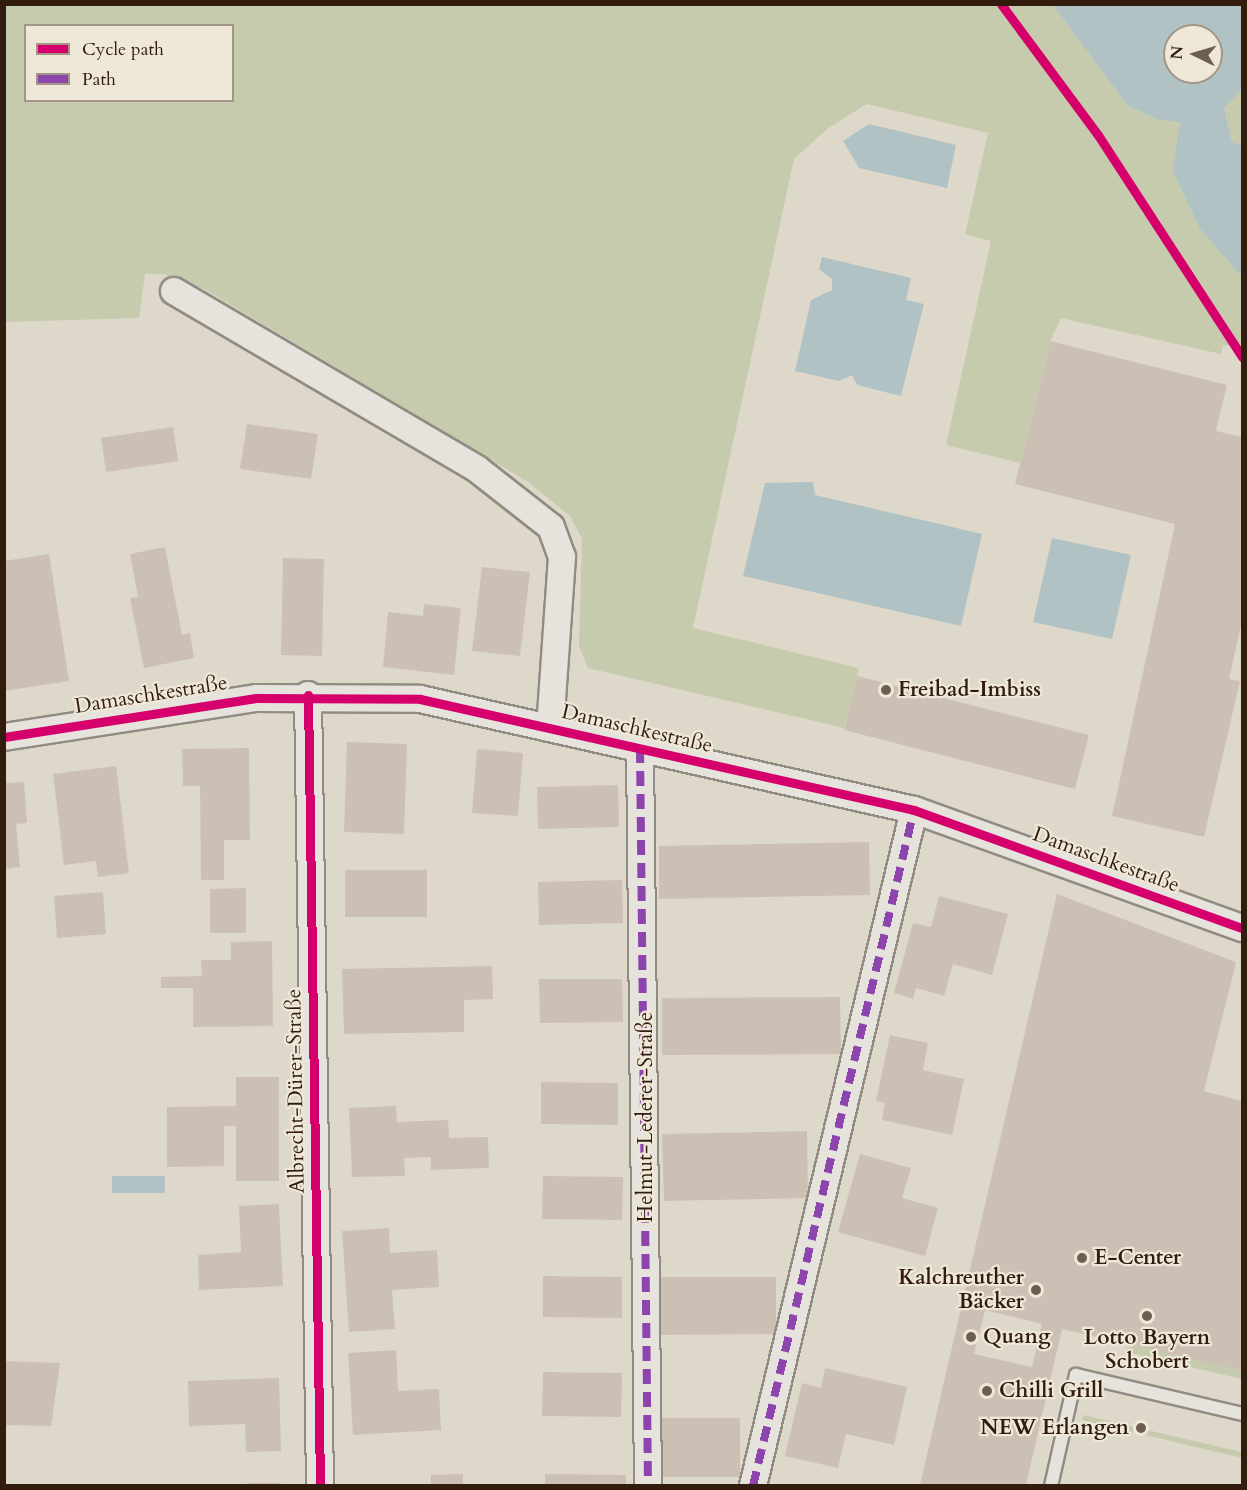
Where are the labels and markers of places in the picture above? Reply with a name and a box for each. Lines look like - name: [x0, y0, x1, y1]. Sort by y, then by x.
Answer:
- place label: Freibad-Imbiss: [898, 677, 1041, 703]
- marker: Freibad-Imbiss: [879, 683, 893, 697]
- place label: E-Center: [1094, 1245, 1181, 1271]
- marker: E-Center: [1075, 1251, 1089, 1265]
- place label: Kalchreuther Bäcker: [898, 1265, 1024, 1315]
- marker: Kalchreuther Bäcker: [1029, 1283, 1043, 1297]
- marker: Lotto Bayern Schobert: [1140, 1309, 1154, 1323]
- place label: Quang: [983, 1324, 1050, 1350]
- place label: Lotto Bayern Schobert: [1084, 1325, 1210, 1375]
- marker: Quang: [964, 1330, 978, 1344]
- place label: Chilli Grill: [999, 1378, 1103, 1404]
- marker: Chilli Grill: [980, 1384, 994, 1398]
- place label: NEW Erlangen: [980, 1415, 1129, 1441]
- marker: NEW Erlangen: [1134, 1421, 1148, 1435]

